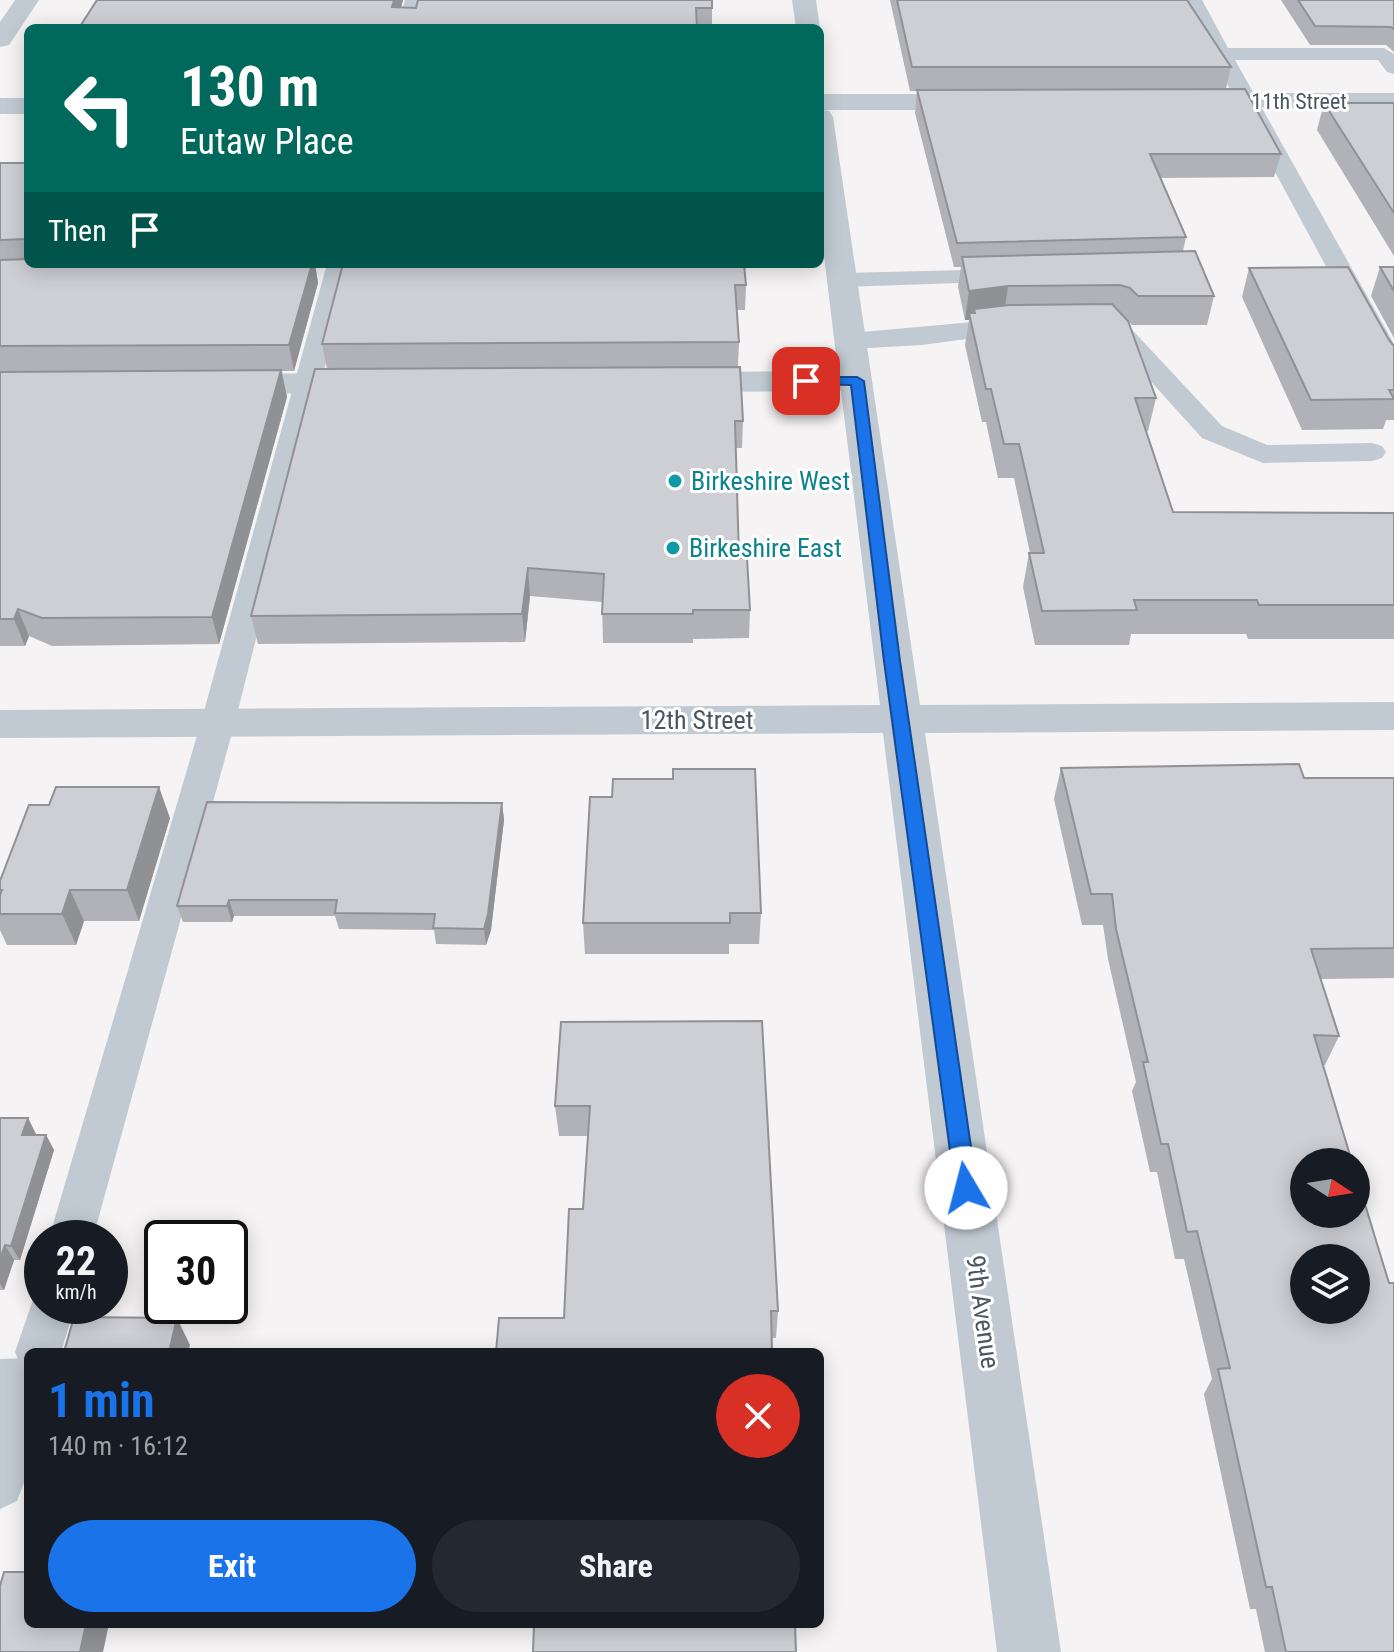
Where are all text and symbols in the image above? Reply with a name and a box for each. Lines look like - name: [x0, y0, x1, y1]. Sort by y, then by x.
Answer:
- text: 130 m: [180, 54, 319, 120]
- icon: left: [48, 56, 152, 160]
- street label: 11th Street: [1251, 89, 1347, 114]
- text: Eutaw Place: [180, 121, 354, 163]
- icon: arrive: [123, 208, 167, 252]
- text: Then: [48, 213, 107, 248]
- pin: [772, 347, 840, 415]
- icon: arrive: [784, 359, 828, 403]
- place label: Birkeshire West: [691, 466, 850, 496]
- marker: Birkeshire West: [666, 472, 684, 490]
- place label: Birkeshire East: [689, 533, 842, 563]
- marker: Birkeshire East: [664, 539, 682, 557]
- street label: 12th Street: [641, 705, 753, 735]
- position arrow: [924, 1146, 1008, 1230]
- north arrow: [1290, 1148, 1370, 1228]
- map controls: [1290, 1148, 1370, 1324]
- speed limit sign: 30: [144, 1220, 248, 1324]
- text: 22: [56, 1238, 96, 1285]
- button: layers: [1290, 1244, 1370, 1324]
- street label: 9th Avenue: [960, 1254, 1006, 1370]
- text: km/h: [55, 1280, 97, 1304]
- text: 1 min: [48, 1372, 155, 1429]
- button: close: [716, 1374, 800, 1458]
- text: 140 m · 16:12: [48, 1431, 188, 1461]
- button: Exit: [48, 1520, 416, 1612]
- button: Share: [432, 1520, 800, 1612]

